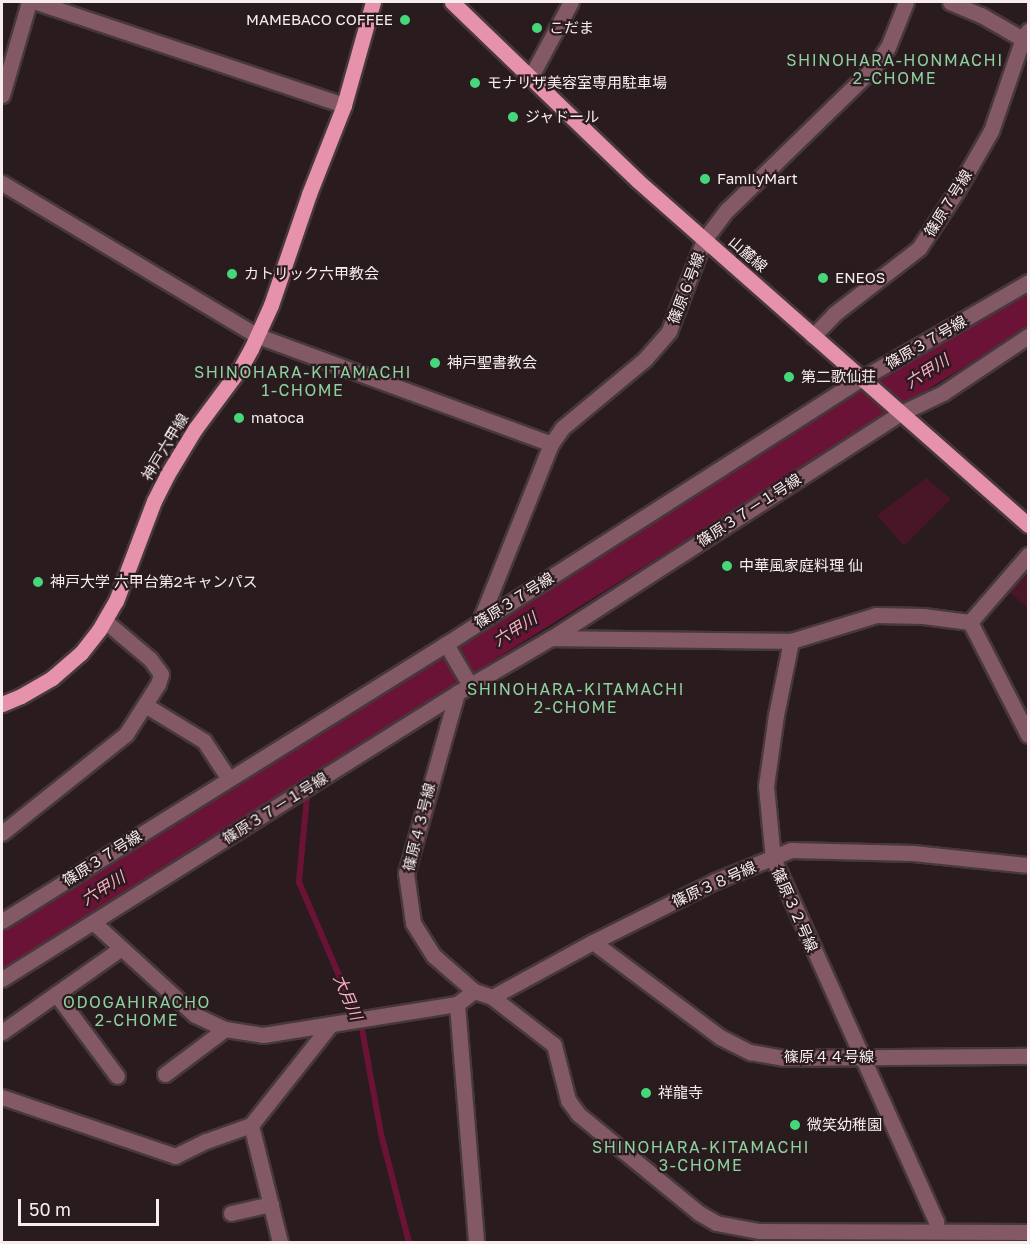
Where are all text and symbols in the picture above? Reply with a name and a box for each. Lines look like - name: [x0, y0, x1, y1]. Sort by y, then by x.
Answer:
- place label: MAMEBACO COFFEE: [246, 11, 393, 29]
- marker: MAMEBACO COFFEE: [398, 13, 412, 27]
- place label: こだま: [549, 19, 594, 37]
- marker: こだま: [530, 21, 544, 35]
- district label: SHINOHARA-HONMACHI 2-CHOME: [786, 50, 1004, 88]
- place label: モナリザ美容室専用駐車場: [487, 74, 667, 92]
- marker: モナリザ美容室専用駐車場: [468, 76, 482, 90]
- place label: ジャドール: [525, 108, 600, 126]
- marker: ジャドール: [506, 110, 520, 124]
- street label: 篠原７号線: [920, 166, 976, 240]
- place label: FamilyMart: [717, 170, 798, 188]
- marker: FamilyMart: [698, 172, 712, 186]
- street label: 山麓線: [725, 232, 771, 276]
- street label: 篠原６号線: [664, 250, 708, 326]
- place label: カトリック六甲教会: [244, 265, 379, 283]
- marker: カトリック六甲教会: [225, 267, 239, 281]
- place label: ENEOS: [835, 269, 885, 287]
- marker: ENEOS: [816, 271, 830, 285]
- street label: 篠原３７号線: [883, 312, 969, 372]
- water label: 六甲川: [902, 350, 952, 392]
- place label: 神戸聖書教会: [447, 354, 537, 372]
- marker: 神戸聖書教会: [428, 356, 442, 370]
- district label: SHINOHARA-KITAMACHI 1-CHOME: [194, 362, 412, 400]
- place label: 第二歌仙荘: [801, 368, 876, 386]
- marker: 第二歌仙荘: [782, 370, 796, 384]
- place label: matoca: [251, 409, 304, 427]
- street label: 神戸六甲線: [138, 410, 192, 484]
- marker: matoca: [232, 411, 246, 425]
- street label: 篠原３７－１号線: [694, 470, 804, 550]
- place label: 中華風家庭料理 仙: [739, 557, 863, 575]
- marker: 中華風家庭料理 仙: [720, 559, 734, 573]
- street label: 篠原３７号線: [471, 569, 557, 631]
- place label: 神戸大学 六甲台第2キャンパス: [50, 573, 257, 591]
- marker: 神戸大学 六甲台第2キャンパス: [31, 575, 45, 589]
- water label: 六甲川: [490, 608, 540, 650]
- district label: SHINOHARA-KITAMACHI 2-CHOME: [467, 679, 685, 717]
- street label: 篠原３７－１号線: [219, 769, 331, 847]
- street label: 篠原４３号線: [399, 781, 439, 873]
- street label: 篠原３７号線: [59, 827, 145, 889]
- street label: 篠原３８号線: [669, 857, 759, 911]
- street label: 篠原３２号線: [768, 865, 822, 955]
- water label: 六甲川: [78, 867, 128, 909]
- water label: 大月川: [330, 971, 366, 1023]
- district label: ODOGAHIRACHO 2-CHOME: [63, 992, 211, 1030]
- street label: 篠原４４号線: [784, 1048, 874, 1066]
- place label: 祥龍寺: [658, 1084, 703, 1102]
- marker: 祥龍寺: [639, 1086, 653, 1100]
- place label: 微笑幼稚園: [807, 1116, 882, 1134]
- marker: 微笑幼稚園: [788, 1118, 802, 1132]
- district label: SHINOHARA-KITAMACHI 3-CHOME: [592, 1137, 810, 1175]
- scale bar: [21, 1187, 162, 1225]
- text: 50 m: [29, 1198, 71, 1220]

